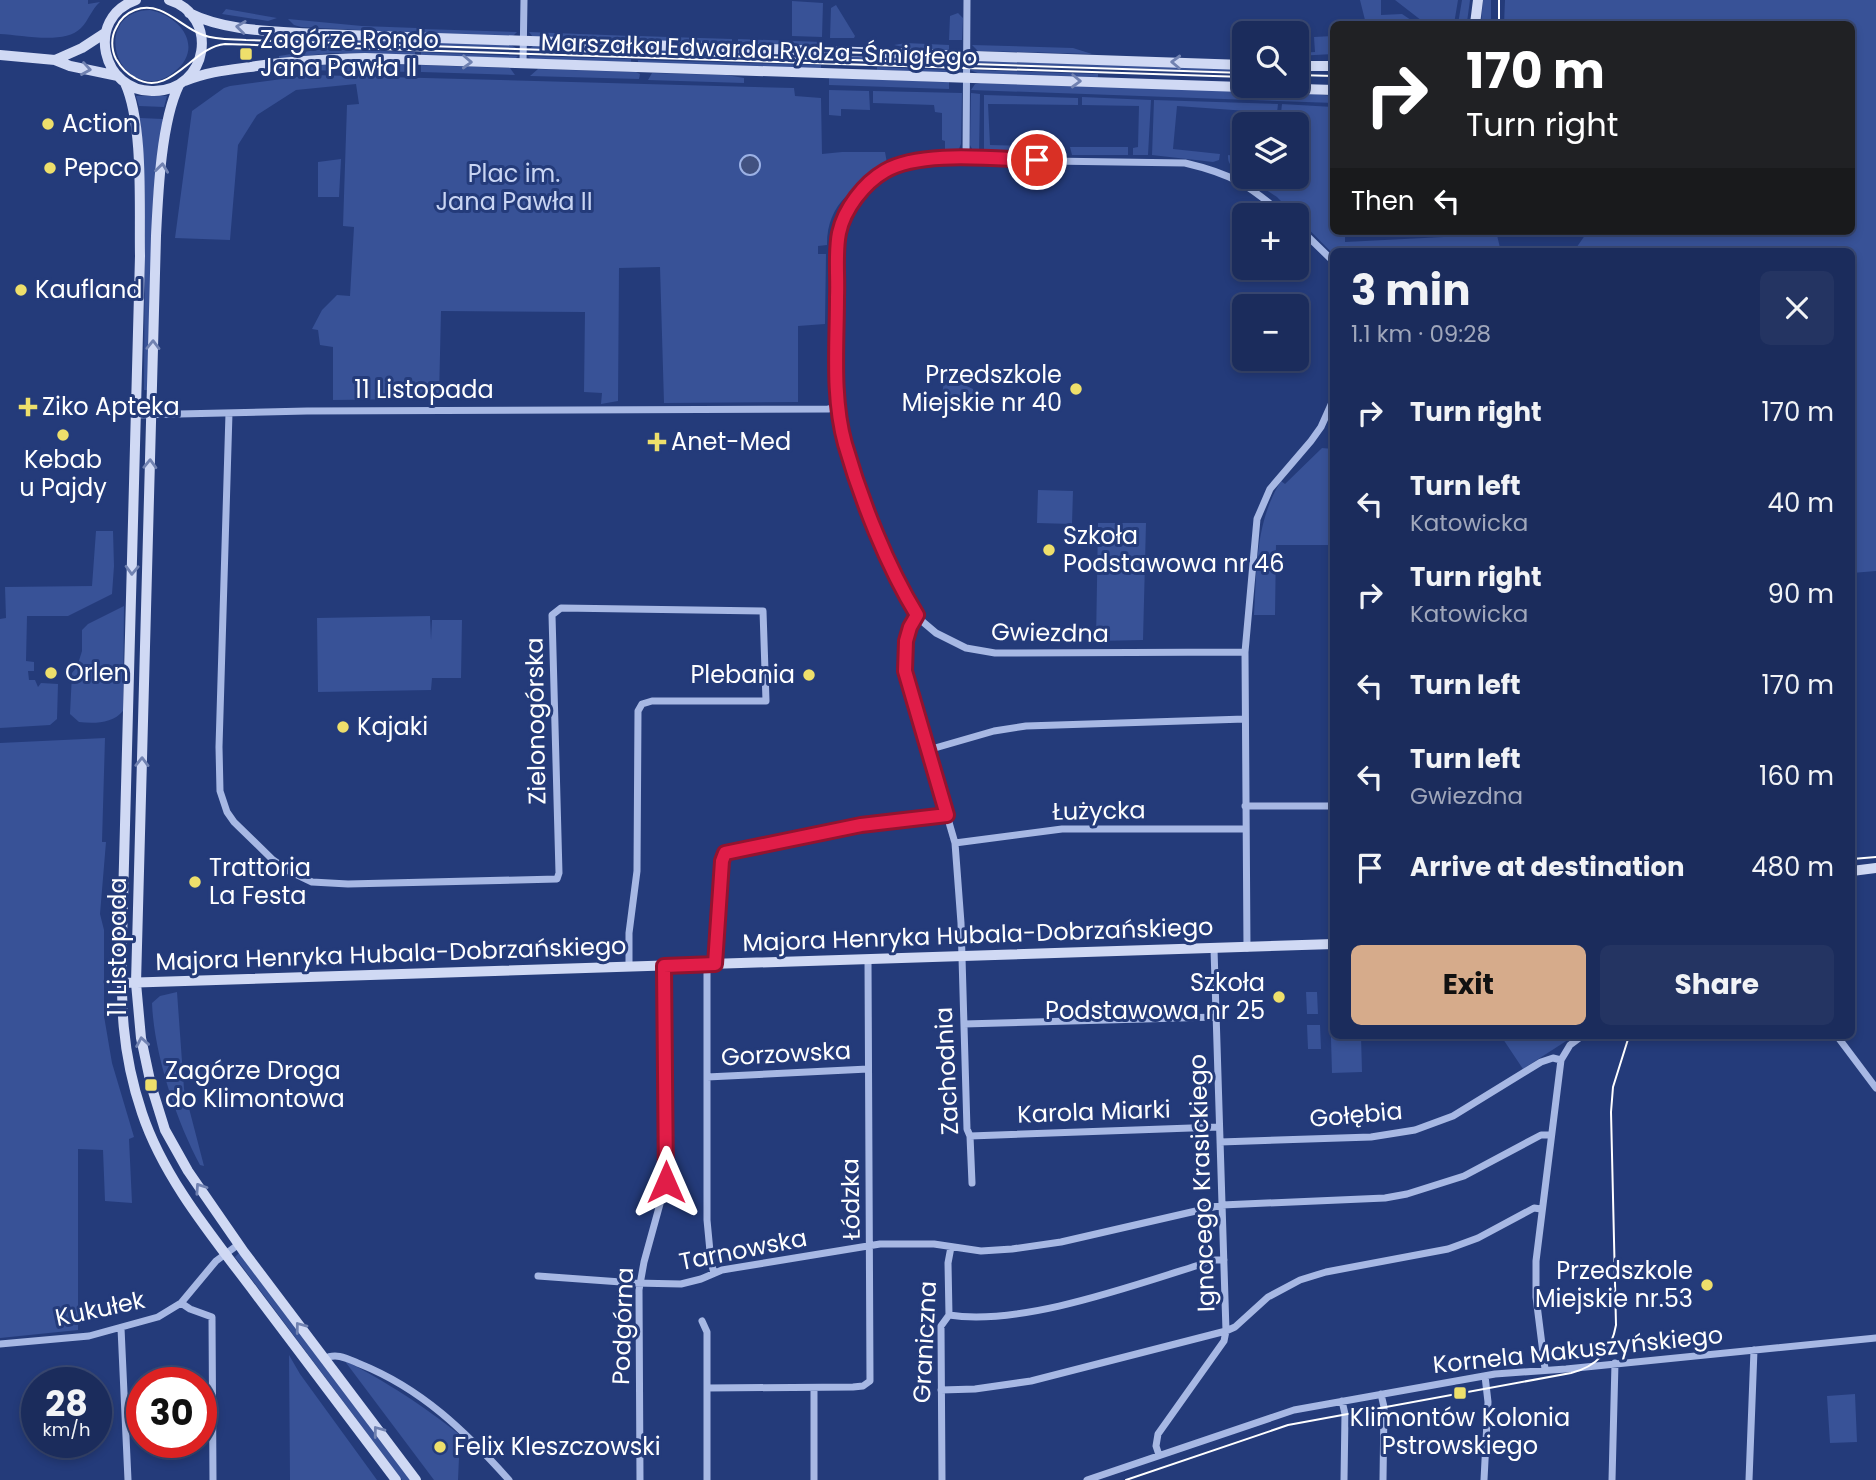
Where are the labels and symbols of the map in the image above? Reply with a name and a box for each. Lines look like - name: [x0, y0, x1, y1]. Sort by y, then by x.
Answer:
- one-way arrow: [236, 19, 247, 34]
- place label: Zagórze Rondo Jana Pawła II: [260, 23, 439, 84]
- street label: Marszałka Edwarda Rydza-Śmigłego: [540, 25, 978, 74]
- marker: Zagórze Rondo Jana Pawła II: [238, 46, 254, 62]
- one-way arrow: [462, 54, 473, 69]
- one-way arrow: [1170, 54, 1181, 69]
- one-way arrow: [80, 61, 92, 76]
- one-way arrow: [1072, 73, 1082, 89]
- place label: Action: [62, 107, 138, 140]
- marker: Action: [40, 116, 56, 132]
- pin: [1007, 130, 1067, 190]
- place label: Pepco: [64, 151, 139, 184]
- park label: Plac im. Jana Pawła II: [435, 157, 593, 218]
- marker: Pepco: [42, 160, 58, 176]
- one-way arrow: [154, 163, 169, 174]
- place label: Kaufland: [35, 273, 143, 306]
- marker: Kaufland: [13, 282, 29, 298]
- one-way arrow: [145, 340, 161, 350]
- place label: Przedszkole Miejskie nr 40: [902, 358, 1062, 419]
- street label: 11 Listopada: [354, 373, 494, 406]
- marker: Przedszkole Miejskie nr 40: [1068, 381, 1084, 397]
- place label: Ziko Apteka: [42, 390, 180, 423]
- marker: Ziko Apteka: [20, 399, 36, 415]
- place label: Anet-Med: [671, 425, 791, 458]
- marker: Kebab u Pajdy: [55, 427, 71, 443]
- marker: Anet-Med: [649, 434, 665, 450]
- place label: Kebab u Pajdy: [19, 443, 107, 504]
- one-way arrow: [142, 458, 158, 468]
- place label: Szkoła Podstawowa nr 46: [1063, 519, 1284, 580]
- marker: Szkoła Podstawowa nr 46: [1041, 542, 1057, 558]
- one-way arrow: [124, 565, 139, 576]
- street label: Gwiezdna: [991, 615, 1109, 650]
- street label: Zielonogórska: [518, 637, 553, 805]
- place label: Orlen: [65, 656, 129, 689]
- place label: Plebania: [690, 658, 795, 691]
- marker: Orlen: [43, 665, 59, 681]
- marker: Plebania: [801, 667, 817, 683]
- place label: Kajaki: [357, 710, 428, 743]
- marker: Kajaki: [335, 719, 351, 735]
- one-way arrow: [134, 757, 149, 768]
- street label: Łużycka: [1052, 793, 1146, 828]
- place label: Trattoria La Festa: [209, 851, 311, 912]
- marker: Trattoria La Festa: [187, 874, 203, 890]
- street label: 11 Listopada: [101, 877, 134, 1017]
- street label: Majora Henryka Hubala-Dobrzańskiego: [742, 910, 1214, 959]
- street label: Majora Henryka Hubala-Dobrzańskiego: [155, 929, 627, 978]
- place label: Szkoła Podstawowa nr 25: [1045, 966, 1265, 1027]
- marker: Szkoła Podstawowa nr 25: [1271, 989, 1287, 1005]
- street label: Zachodnia: [927, 1006, 966, 1136]
- street label: Gorzowska: [720, 1034, 852, 1073]
- one-way arrow: [135, 1036, 150, 1048]
- street label: Ignacego Krasickiego: [1181, 1053, 1222, 1313]
- place label: Zagórze Droga do Klimontowa: [165, 1054, 345, 1115]
- marker: Zagórze Droga do Klimontowa: [143, 1077, 159, 1093]
- street label: Karola Miarki: [1017, 1092, 1171, 1131]
- street label: Gołębia: [1308, 1094, 1404, 1135]
- position arrow: [629, 1145, 703, 1219]
- street label: Łódzka: [833, 1158, 868, 1240]
- one-way arrow: [196, 1183, 208, 1196]
- street label: Tarnowska: [676, 1221, 810, 1278]
- place label: Przedszkole Miejskie nr.53: [1535, 1254, 1693, 1315]
- street label: Podgórna: [604, 1267, 641, 1385]
- marker: Przedszkole Miejskie nr.53: [1699, 1277, 1715, 1293]
- street label: Graniczna: [905, 1280, 944, 1404]
- street label: Kukułek: [52, 1283, 148, 1334]
- street label: Kornela Makuszyńskiego: [1431, 1318, 1725, 1381]
- one-way arrow: [296, 1322, 309, 1335]
- speed limit sign: 30: [126, 1367, 217, 1458]
- marker: Klimontów Kolonia Pstrowskiego: [1452, 1385, 1468, 1401]
- place label: Klimontów Kolonia Pstrowskiego: [1350, 1401, 1570, 1462]
- one-way arrow: [374, 1426, 387, 1439]
- place label: Felix Kleszczowski: [454, 1430, 661, 1463]
- marker: Felix Kleszczowski: [432, 1439, 448, 1455]

